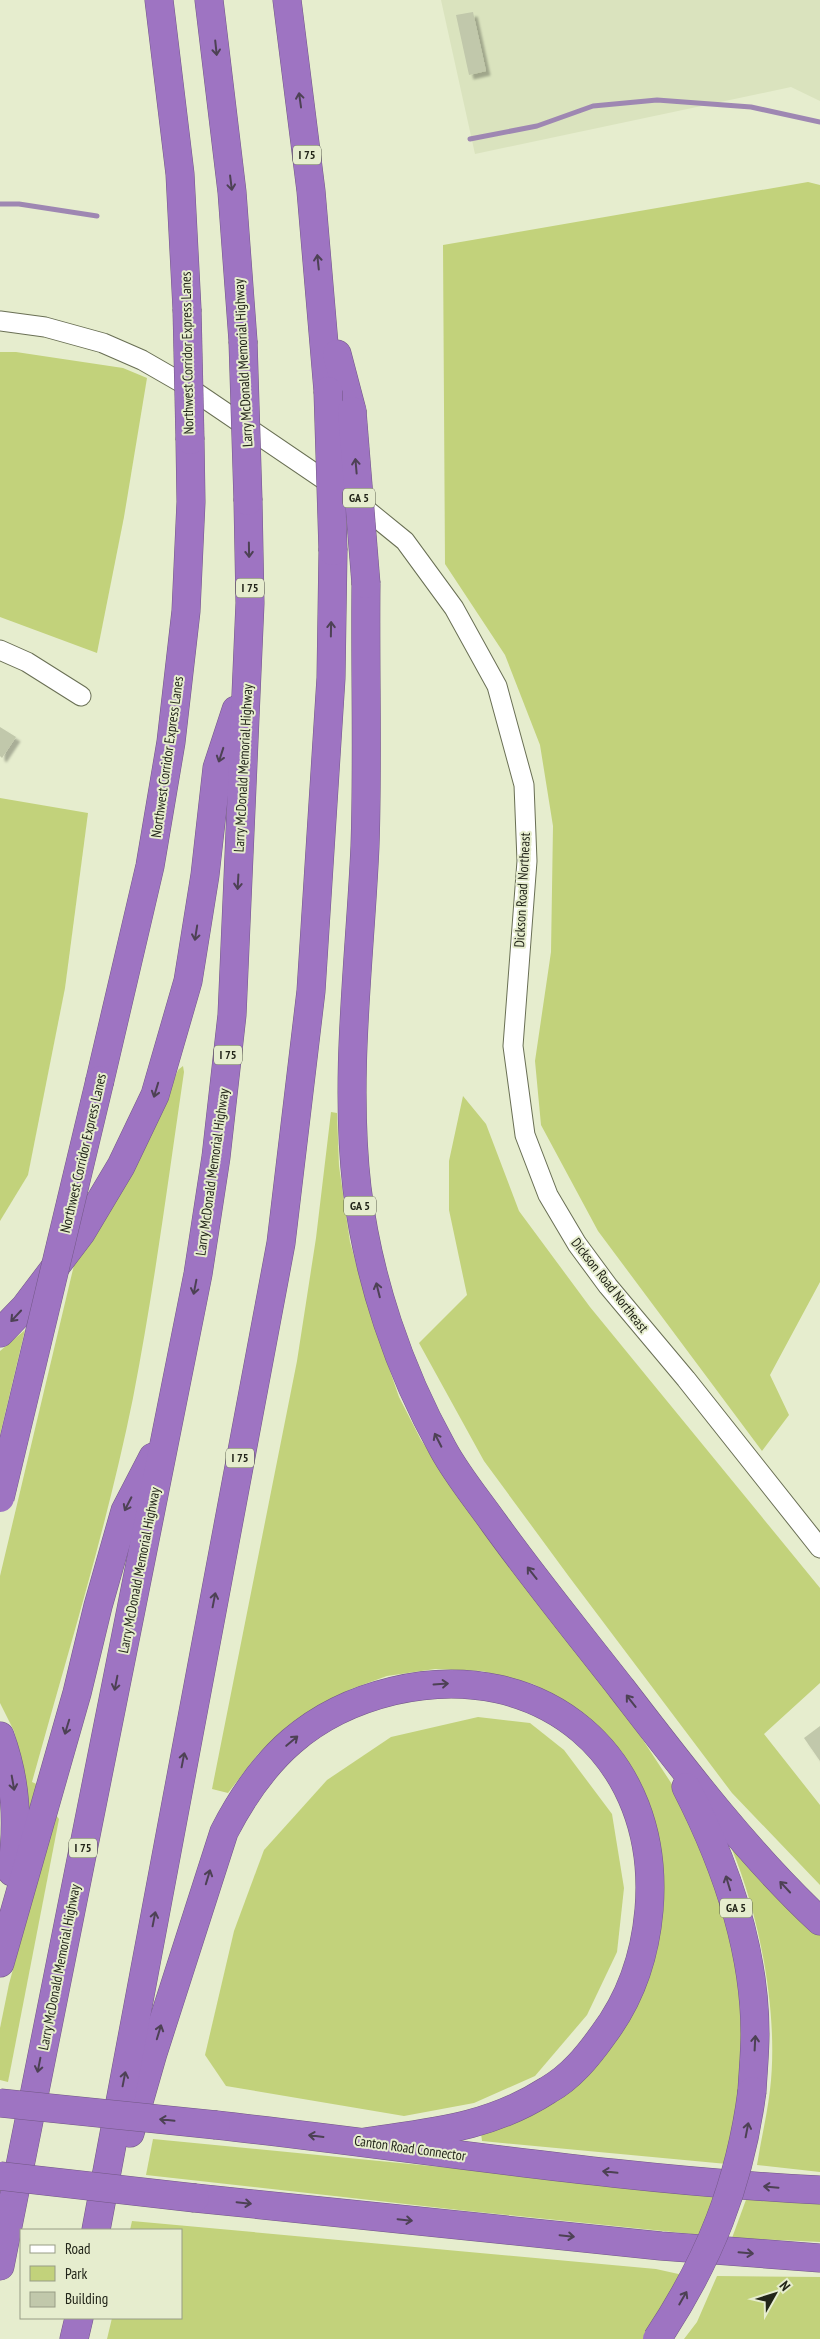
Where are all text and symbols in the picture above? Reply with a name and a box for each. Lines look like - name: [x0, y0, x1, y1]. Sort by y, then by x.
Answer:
- one-way arrow: [211, 40, 221, 56]
- one-way arrow: [295, 93, 305, 109]
- road number: I 75: [293, 146, 321, 164]
- one-way arrow: [226, 175, 236, 191]
- one-way arrow: [314, 254, 323, 270]
- street label: Northwest Corridor Express Lanes: [177, 271, 197, 435]
- street label: Larry McDonald Memorial Highway: [230, 278, 256, 448]
- one-way arrow: [351, 458, 361, 474]
- road number: GA 5: [343, 488, 375, 508]
- one-way arrow: [244, 542, 254, 558]
- road number: I 75: [236, 578, 264, 598]
- one-way arrow: [327, 621, 336, 637]
- street label: Northwest Corridor Express Lanes: [147, 675, 187, 839]
- street label: Larry McDonald Memorial Highway: [230, 683, 256, 853]
- one-way arrow: [216, 747, 226, 763]
- street label: Dickson Road Northeast: [510, 832, 534, 948]
- one-way arrow: [233, 873, 242, 889]
- one-way arrow: [191, 925, 201, 941]
- road number: I 75: [214, 1046, 242, 1064]
- street label: Northwest Corridor Express Lanes: [56, 1071, 110, 1234]
- one-way arrow: [150, 1082, 160, 1098]
- street label: Larry McDonald Memorial Highway: [191, 1087, 233, 1257]
- road number: GA 5: [344, 1196, 376, 1216]
- street label: Dickson Road Northeast: [567, 1234, 653, 1336]
- one-way arrow: [190, 1278, 199, 1294]
- one-way arrow: [373, 1282, 382, 1298]
- one-way arrow: [10, 1310, 22, 1323]
- one-way arrow: [433, 1433, 443, 1448]
- road number: I 75: [226, 1449, 254, 1468]
- street label: Larry McDonald Memorial Highway: [114, 1485, 164, 1654]
- one-way arrow: [123, 1496, 133, 1511]
- one-way arrow: [526, 1567, 537, 1580]
- one-way arrow: [209, 1592, 219, 1608]
- one-way arrow: [111, 1675, 120, 1691]
- one-way arrow: [433, 1680, 449, 1689]
- one-way arrow: [626, 1695, 637, 1708]
- one-way arrow: [61, 1719, 71, 1735]
- one-way arrow: [285, 1736, 298, 1747]
- one-way arrow: [179, 1752, 189, 1768]
- one-way arrow: [9, 1774, 19, 1790]
- road number: I 75: [69, 1839, 97, 1858]
- one-way arrow: [203, 1869, 213, 1885]
- one-way arrow: [723, 1875, 733, 1891]
- one-way arrow: [779, 1881, 791, 1894]
- street label: Larry McDonald Memorial Highway: [34, 1882, 84, 2051]
- road number: GA 5: [720, 1899, 752, 1918]
- one-way arrow: [149, 1912, 159, 1928]
- one-way arrow: [155, 2024, 165, 2040]
- one-way arrow: [750, 2035, 759, 2051]
- one-way arrow: [34, 2057, 43, 2073]
- one-way arrow: [120, 2071, 129, 2087]
- one-way arrow: [159, 2115, 175, 2125]
- one-way arrow: [742, 2123, 752, 2139]
- one-way arrow: [309, 2131, 325, 2141]
- street label: Canton Road Connector: [353, 2131, 467, 2165]
- one-way arrow: [602, 2167, 618, 2176]
- one-way arrow: [764, 2182, 780, 2191]
- one-way arrow: [236, 2198, 252, 2208]
- one-way arrow: [397, 2215, 413, 2225]
- legend: [20, 2229, 182, 2319]
- one-way arrow: [559, 2231, 575, 2241]
- text: Road: [65, 2239, 91, 2258]
- one-way arrow: [738, 2248, 754, 2257]
- text: Park: [65, 2264, 87, 2283]
- north arrow: [750, 2269, 800, 2319]
- text: N: [776, 2277, 794, 2294]
- text: Building: [65, 2289, 108, 2308]
- one-way arrow: [679, 2291, 689, 2305]

